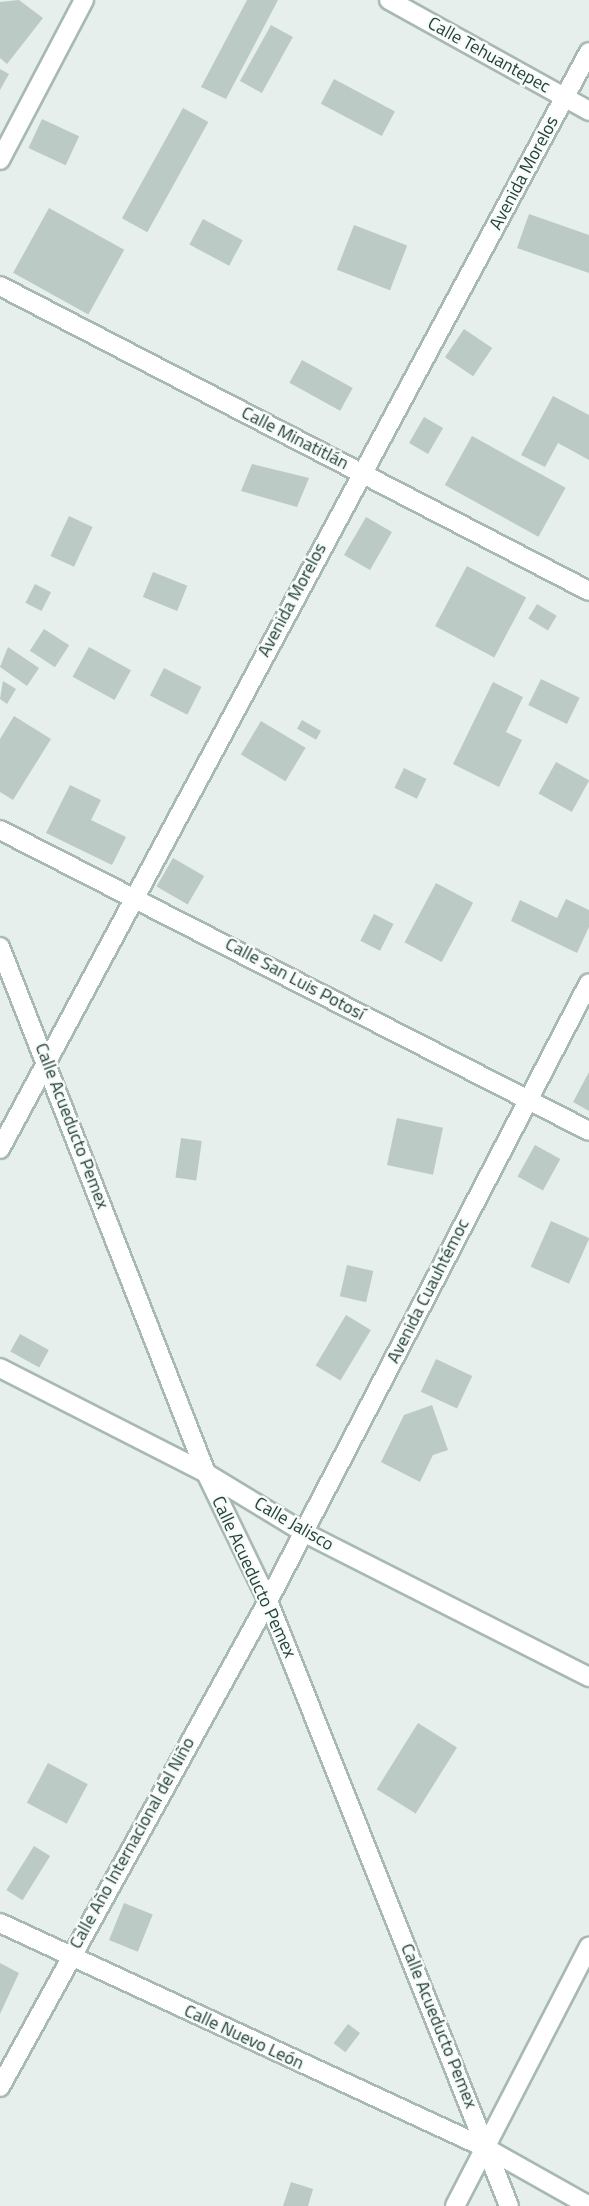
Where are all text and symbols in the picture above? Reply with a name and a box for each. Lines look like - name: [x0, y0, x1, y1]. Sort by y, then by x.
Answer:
- street label: Calle Tehuantepec: [424, 12, 554, 98]
- street label: Avenida Morelos: [485, 112, 563, 234]
- street label: Calle Minatitlán: [238, 402, 352, 474]
- street label: Avenida Morelos: [253, 539, 331, 661]
- street label: Calle San Luis Potosí: [221, 933, 369, 1025]
- street label: Calle Acueducto Pemex: [30, 1040, 114, 1212]
- street label: Avenida Cuauhtémoc: [382, 1215, 474, 1367]
- street label: Calle Acueducto Pemex: [207, 1493, 301, 1661]
- street label: Calle Jalisco: [250, 1493, 338, 1555]
- street label: Calle Año Internacional del Niño: [65, 1733, 199, 1953]
- street label: Calle Acueducto Pemex: [396, 1940, 482, 2112]
- street label: Calle Nuevo León: [181, 2000, 307, 2074]

